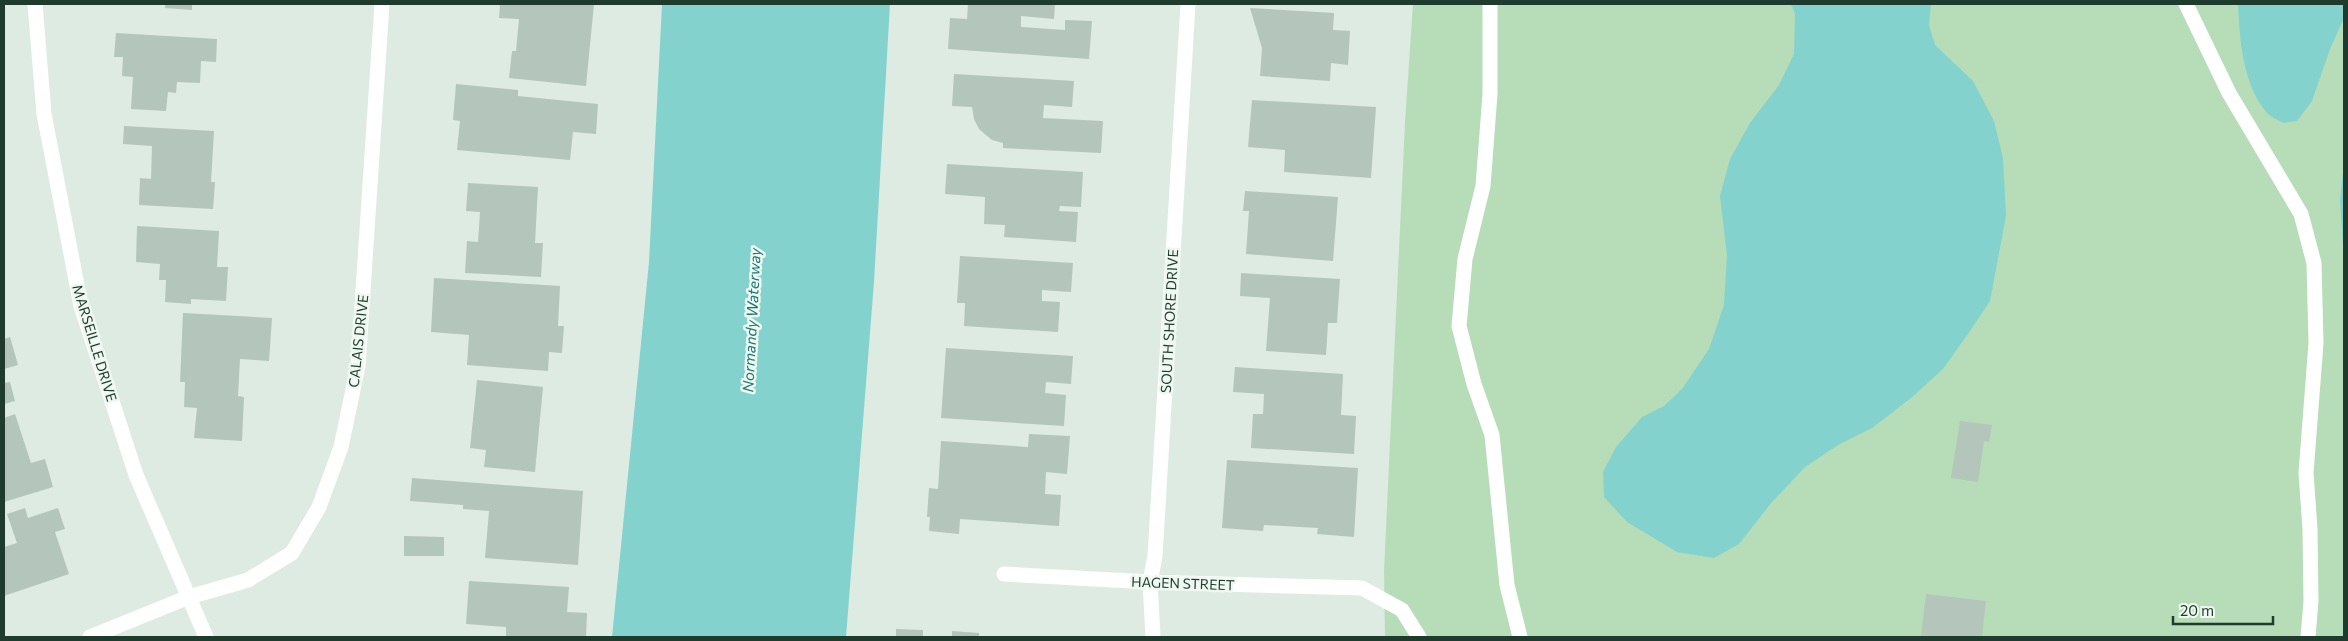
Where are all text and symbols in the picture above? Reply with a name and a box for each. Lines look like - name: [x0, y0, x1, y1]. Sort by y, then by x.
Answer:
- water label: Normandy Waterway: [738, 246, 764, 393]
- street label: SOUTH SHORE DRIVE: [1157, 249, 1181, 393]
- street label: MARSEILLE DRIVE: [69, 282, 121, 404]
- street label: CALAIS DRIVE: [345, 294, 371, 388]
- street label: HAGEN STREET: [1131, 573, 1235, 593]
- scale bar: [2173, 594, 2273, 626]
- text: 20 m: [2180, 601, 2214, 619]

